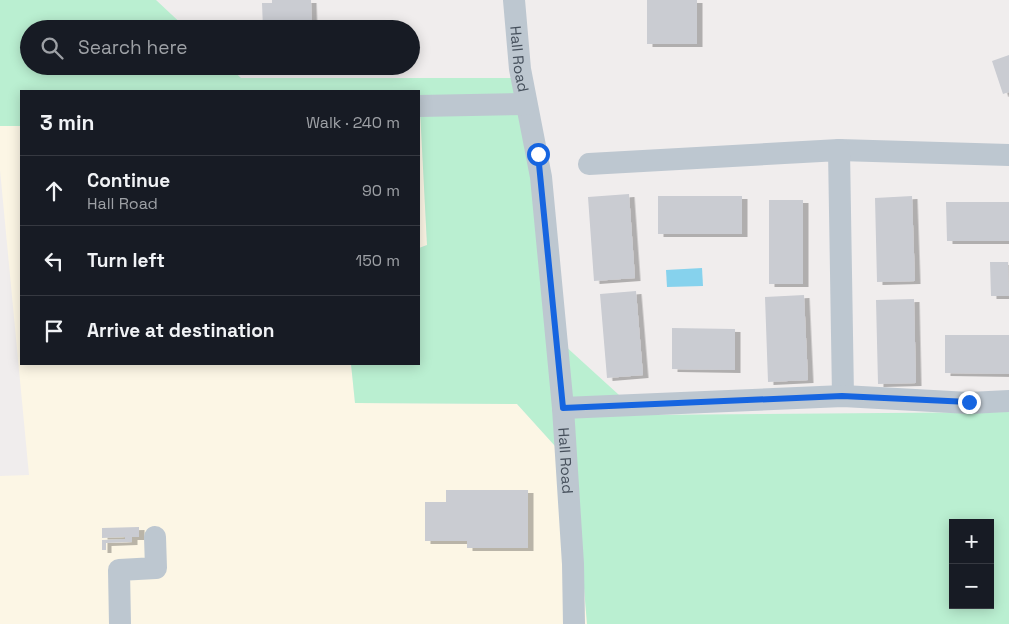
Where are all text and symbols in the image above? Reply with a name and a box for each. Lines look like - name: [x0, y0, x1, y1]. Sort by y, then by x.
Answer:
- search box: [20, 20, 420, 75]
- street label: Hall Road: [507, 25, 534, 93]
- icon: search: [38, 34, 66, 62]
- text: Search here: [78, 35, 188, 60]
- text: 3 min: [40, 109, 95, 136]
- text: Walk · 240 m: [306, 112, 400, 133]
- route start: [527, 143, 550, 166]
- text: Continue: [87, 168, 170, 193]
- icon: ahead: [40, 177, 68, 205]
- text: 90 m: [362, 180, 400, 201]
- text: Hall Road: [87, 193, 158, 214]
- icon: left: [40, 247, 68, 275]
- text: Turn left: [87, 248, 165, 273]
- text: 150 m: [356, 250, 400, 271]
- icon: arrive: [40, 317, 68, 345]
- text: Arrive at destination: [87, 318, 275, 343]
- route end: [958, 391, 981, 414]
- street label: Hall Road: [555, 427, 578, 494]
- map controls: [949, 519, 994, 609]
- button: +: [949, 519, 994, 564]
- button: −: [949, 564, 994, 609]

